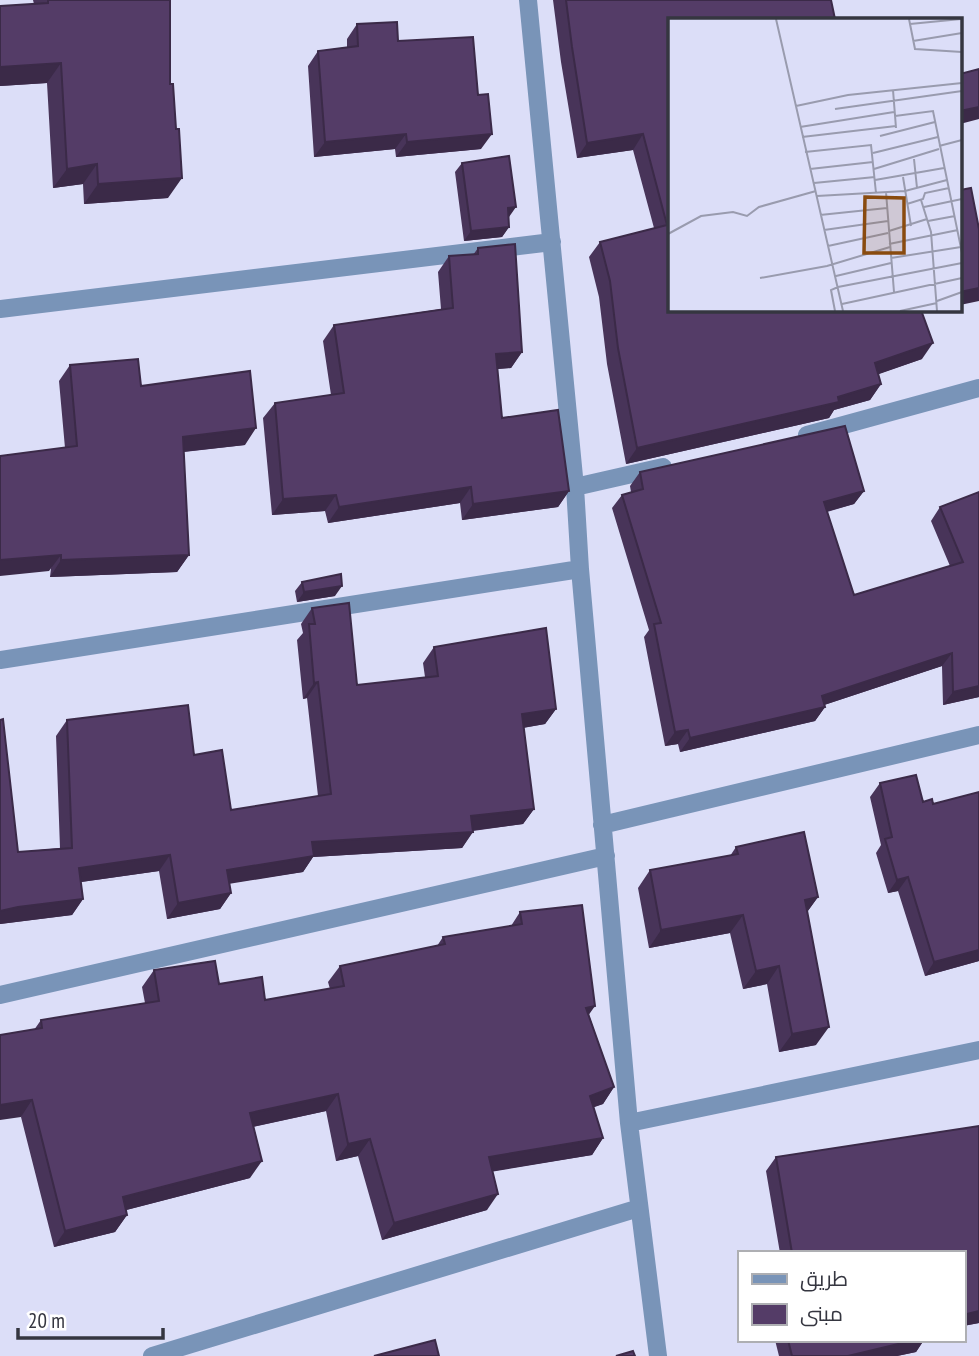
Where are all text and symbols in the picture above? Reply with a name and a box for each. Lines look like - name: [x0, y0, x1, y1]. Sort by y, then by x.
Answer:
- inset map: [668, 18, 962, 312]
- legend: [738, 1251, 965, 1342]
- text: طريق: [800, 1265, 848, 1292]
- scale bar: [18, 1296, 163, 1340]
- text: مبنى: [800, 1300, 843, 1327]
- text: 20 m: [28, 1307, 65, 1334]

